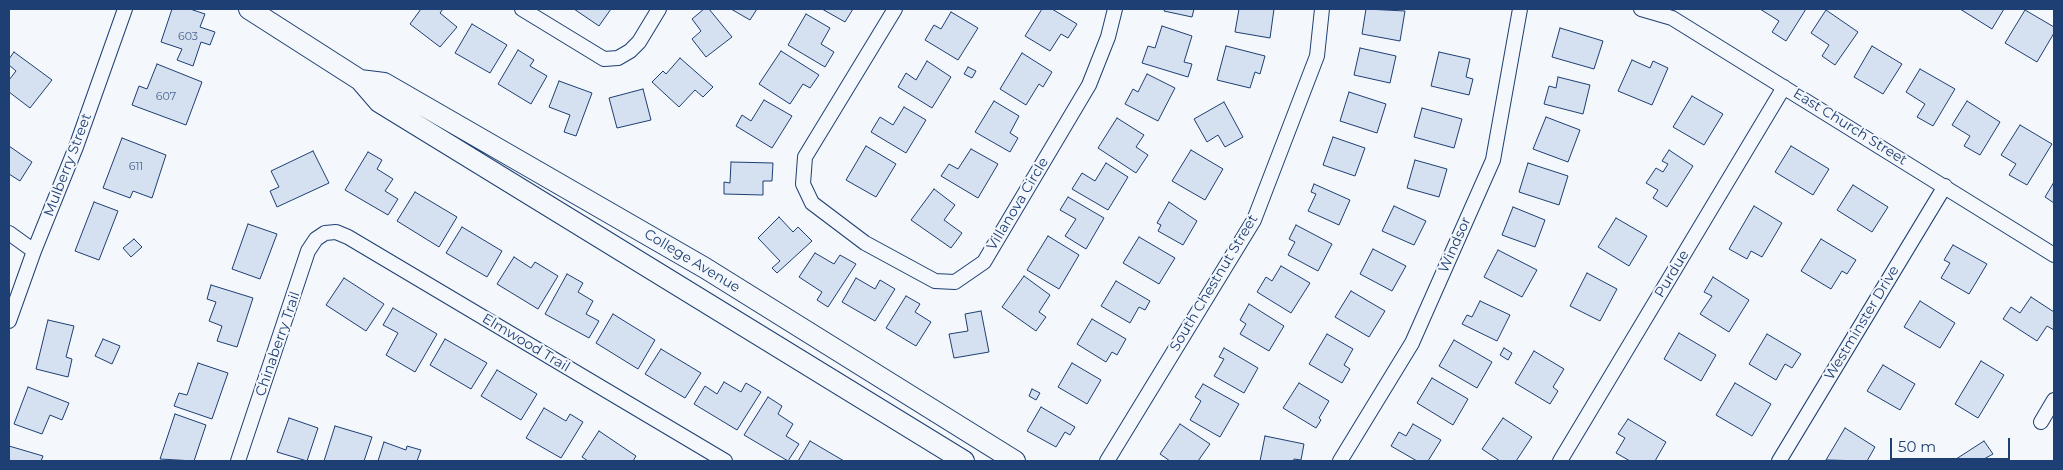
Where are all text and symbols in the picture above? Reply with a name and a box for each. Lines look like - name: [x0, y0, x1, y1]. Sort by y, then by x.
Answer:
- house number: 603: [178, 30, 198, 44]
- street label: East Church Street: [1790, 85, 1910, 169]
- house number: 607: [156, 90, 176, 104]
- street label: Mulberry Street: [41, 111, 95, 219]
- street label: Villanova Circle: [984, 154, 1052, 254]
- house number: 611: [129, 160, 143, 174]
- street label: South Chestnut Street: [1166, 212, 1262, 354]
- street label: Windsor: [1435, 215, 1475, 275]
- street label: College Avenue: [641, 226, 743, 296]
- street label: Purdue: [1651, 247, 1693, 301]
- street label: Westminster Drive: [1821, 263, 1903, 383]
- street label: Chinaberry Trail: [252, 289, 304, 399]
- street label: Elmwood Trail: [479, 310, 573, 376]
- scale bar: [1893, 428, 2013, 460]
- text: 50 m: [1898, 437, 1936, 456]

